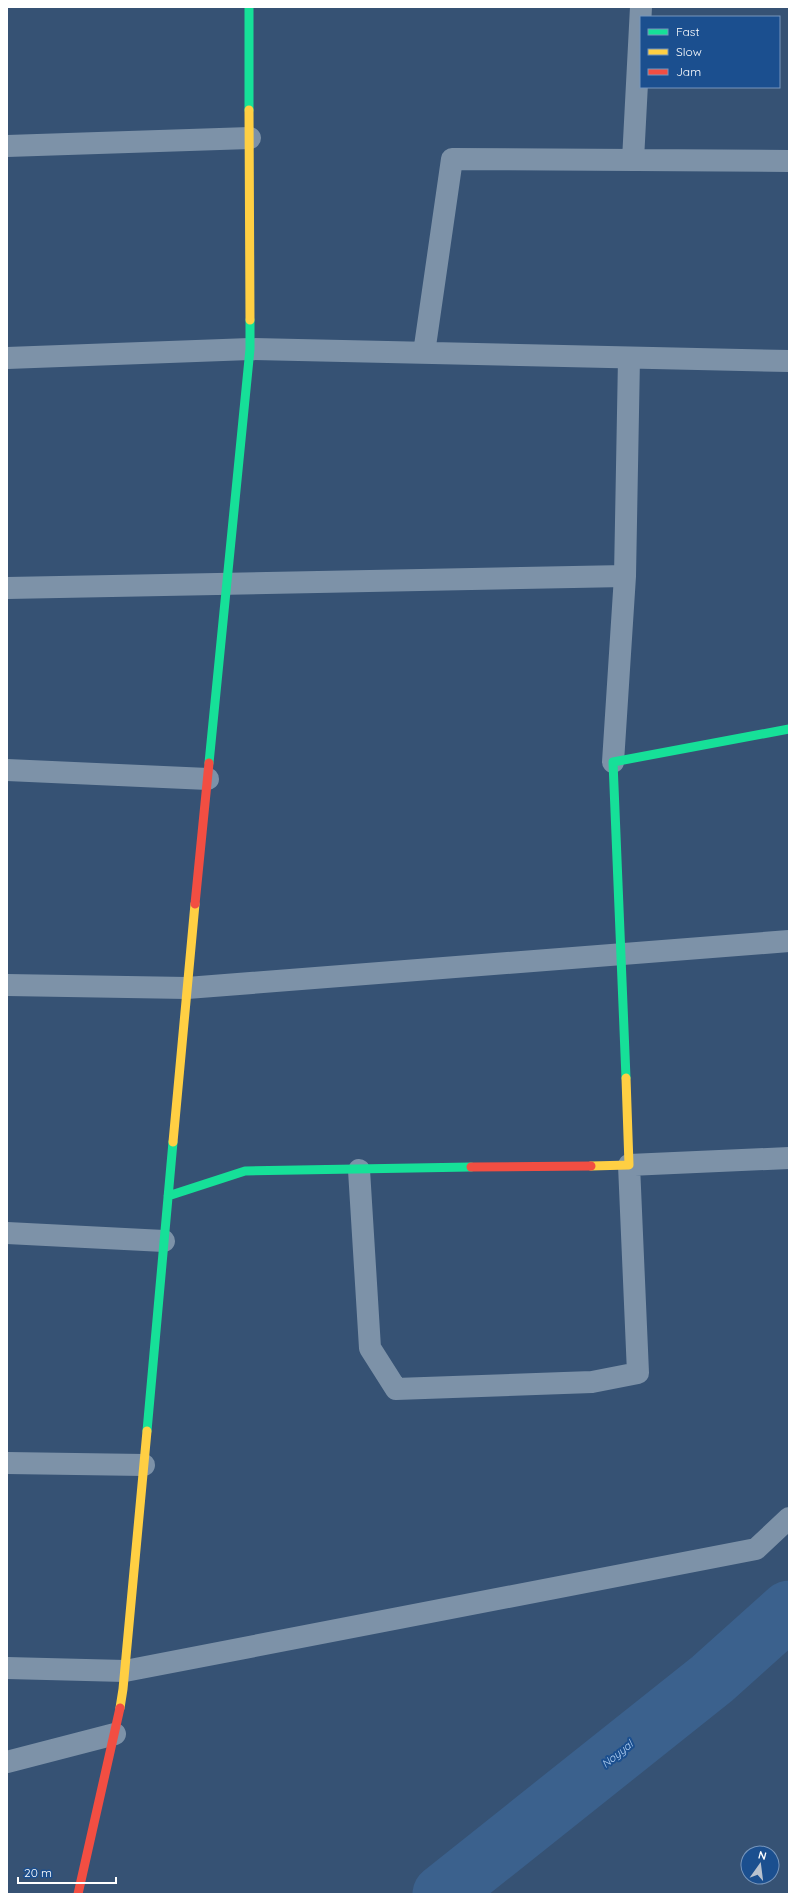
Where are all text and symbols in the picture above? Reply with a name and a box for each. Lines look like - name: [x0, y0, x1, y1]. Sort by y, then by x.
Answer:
- legend: [640, 16, 780, 88]
- text: Fast: [676, 24, 700, 39]
- text: Slow: [676, 44, 702, 59]
- text: Jam: [676, 64, 701, 79]
- water label: Noyyal: [598, 1736, 637, 1771]
- north arrow: [740, 1845, 780, 1885]
- text: N: [757, 1848, 768, 1863]
- scale bar: [18, 1859, 116, 1885]
- text: 20 m: [24, 1865, 52, 1880]

